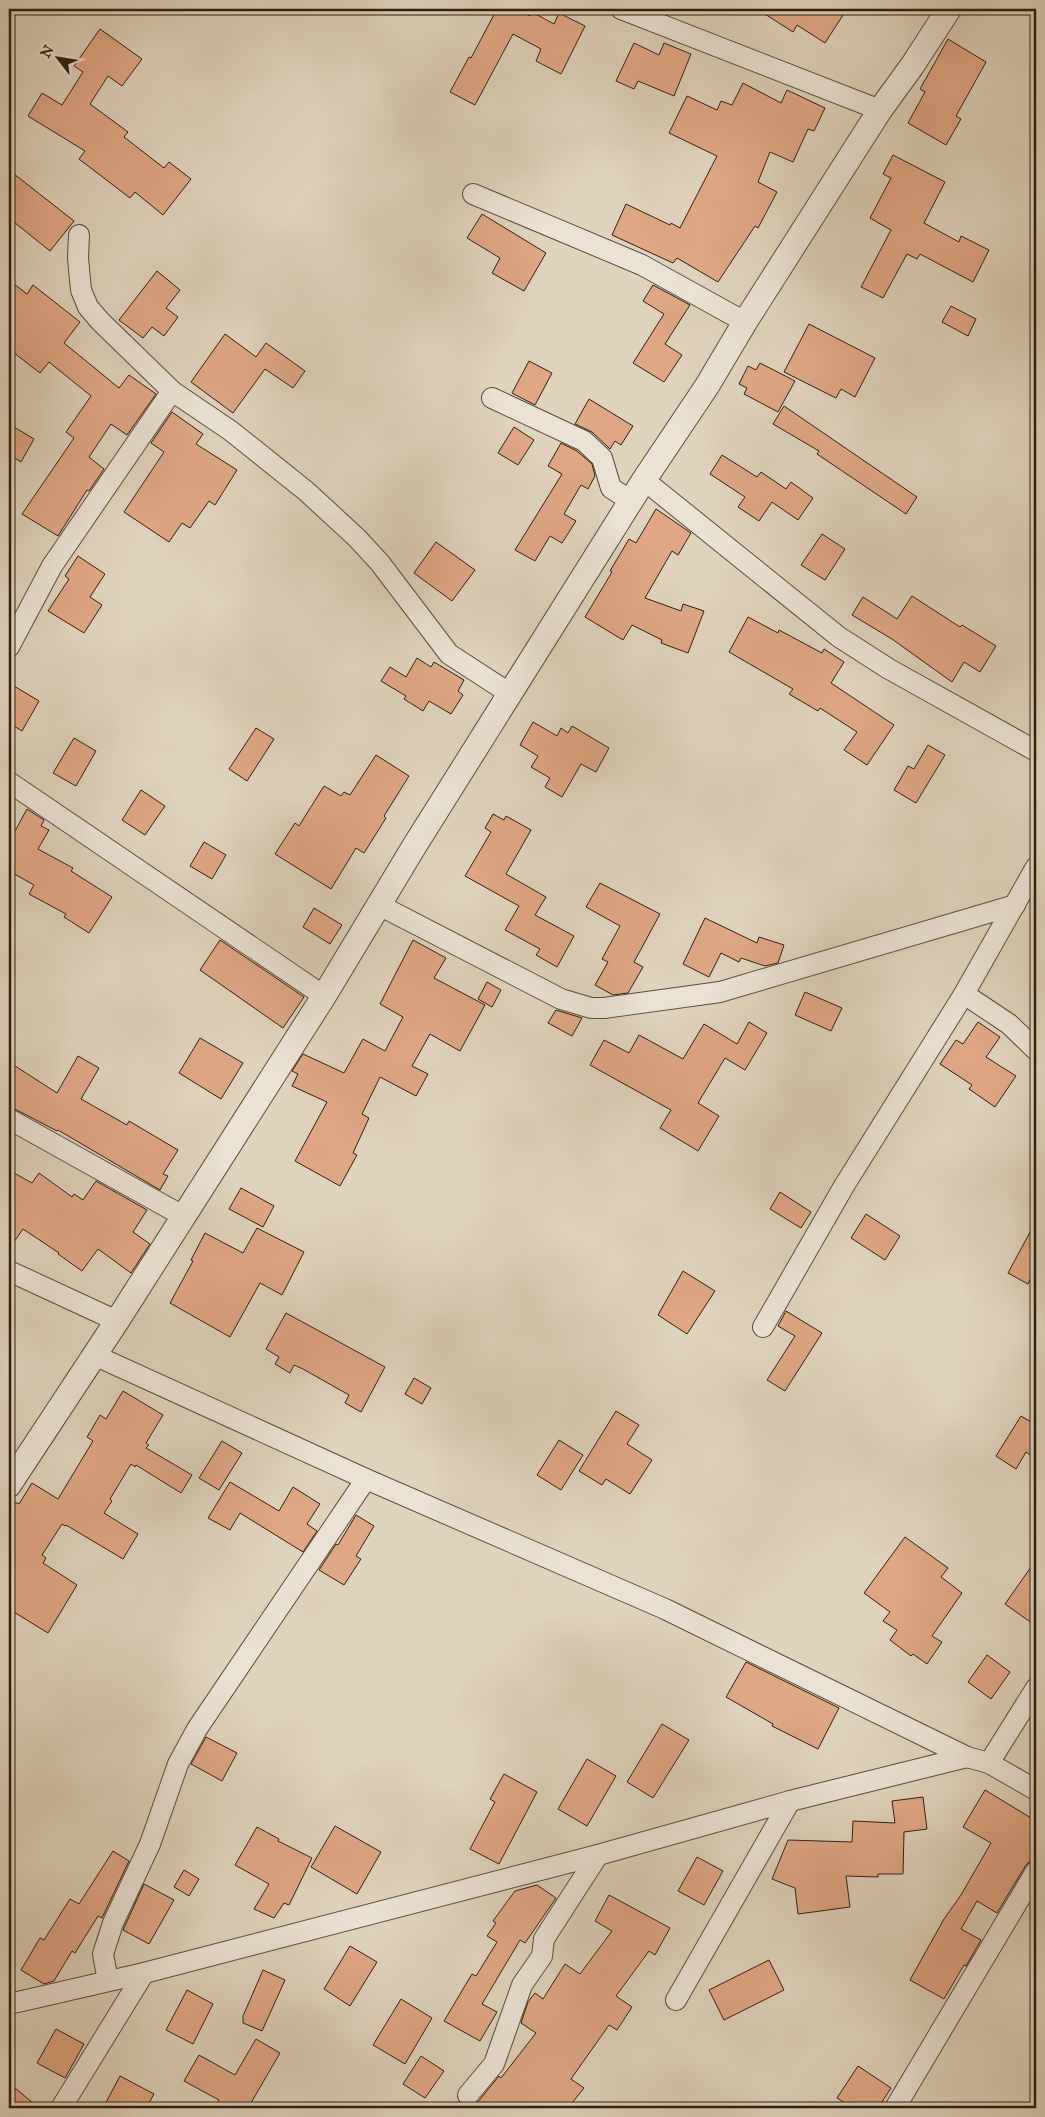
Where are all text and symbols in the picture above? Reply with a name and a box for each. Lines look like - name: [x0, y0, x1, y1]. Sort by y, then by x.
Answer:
- north arrow: [32, 32, 82, 82]
- text: N: [37, 42, 58, 61]

